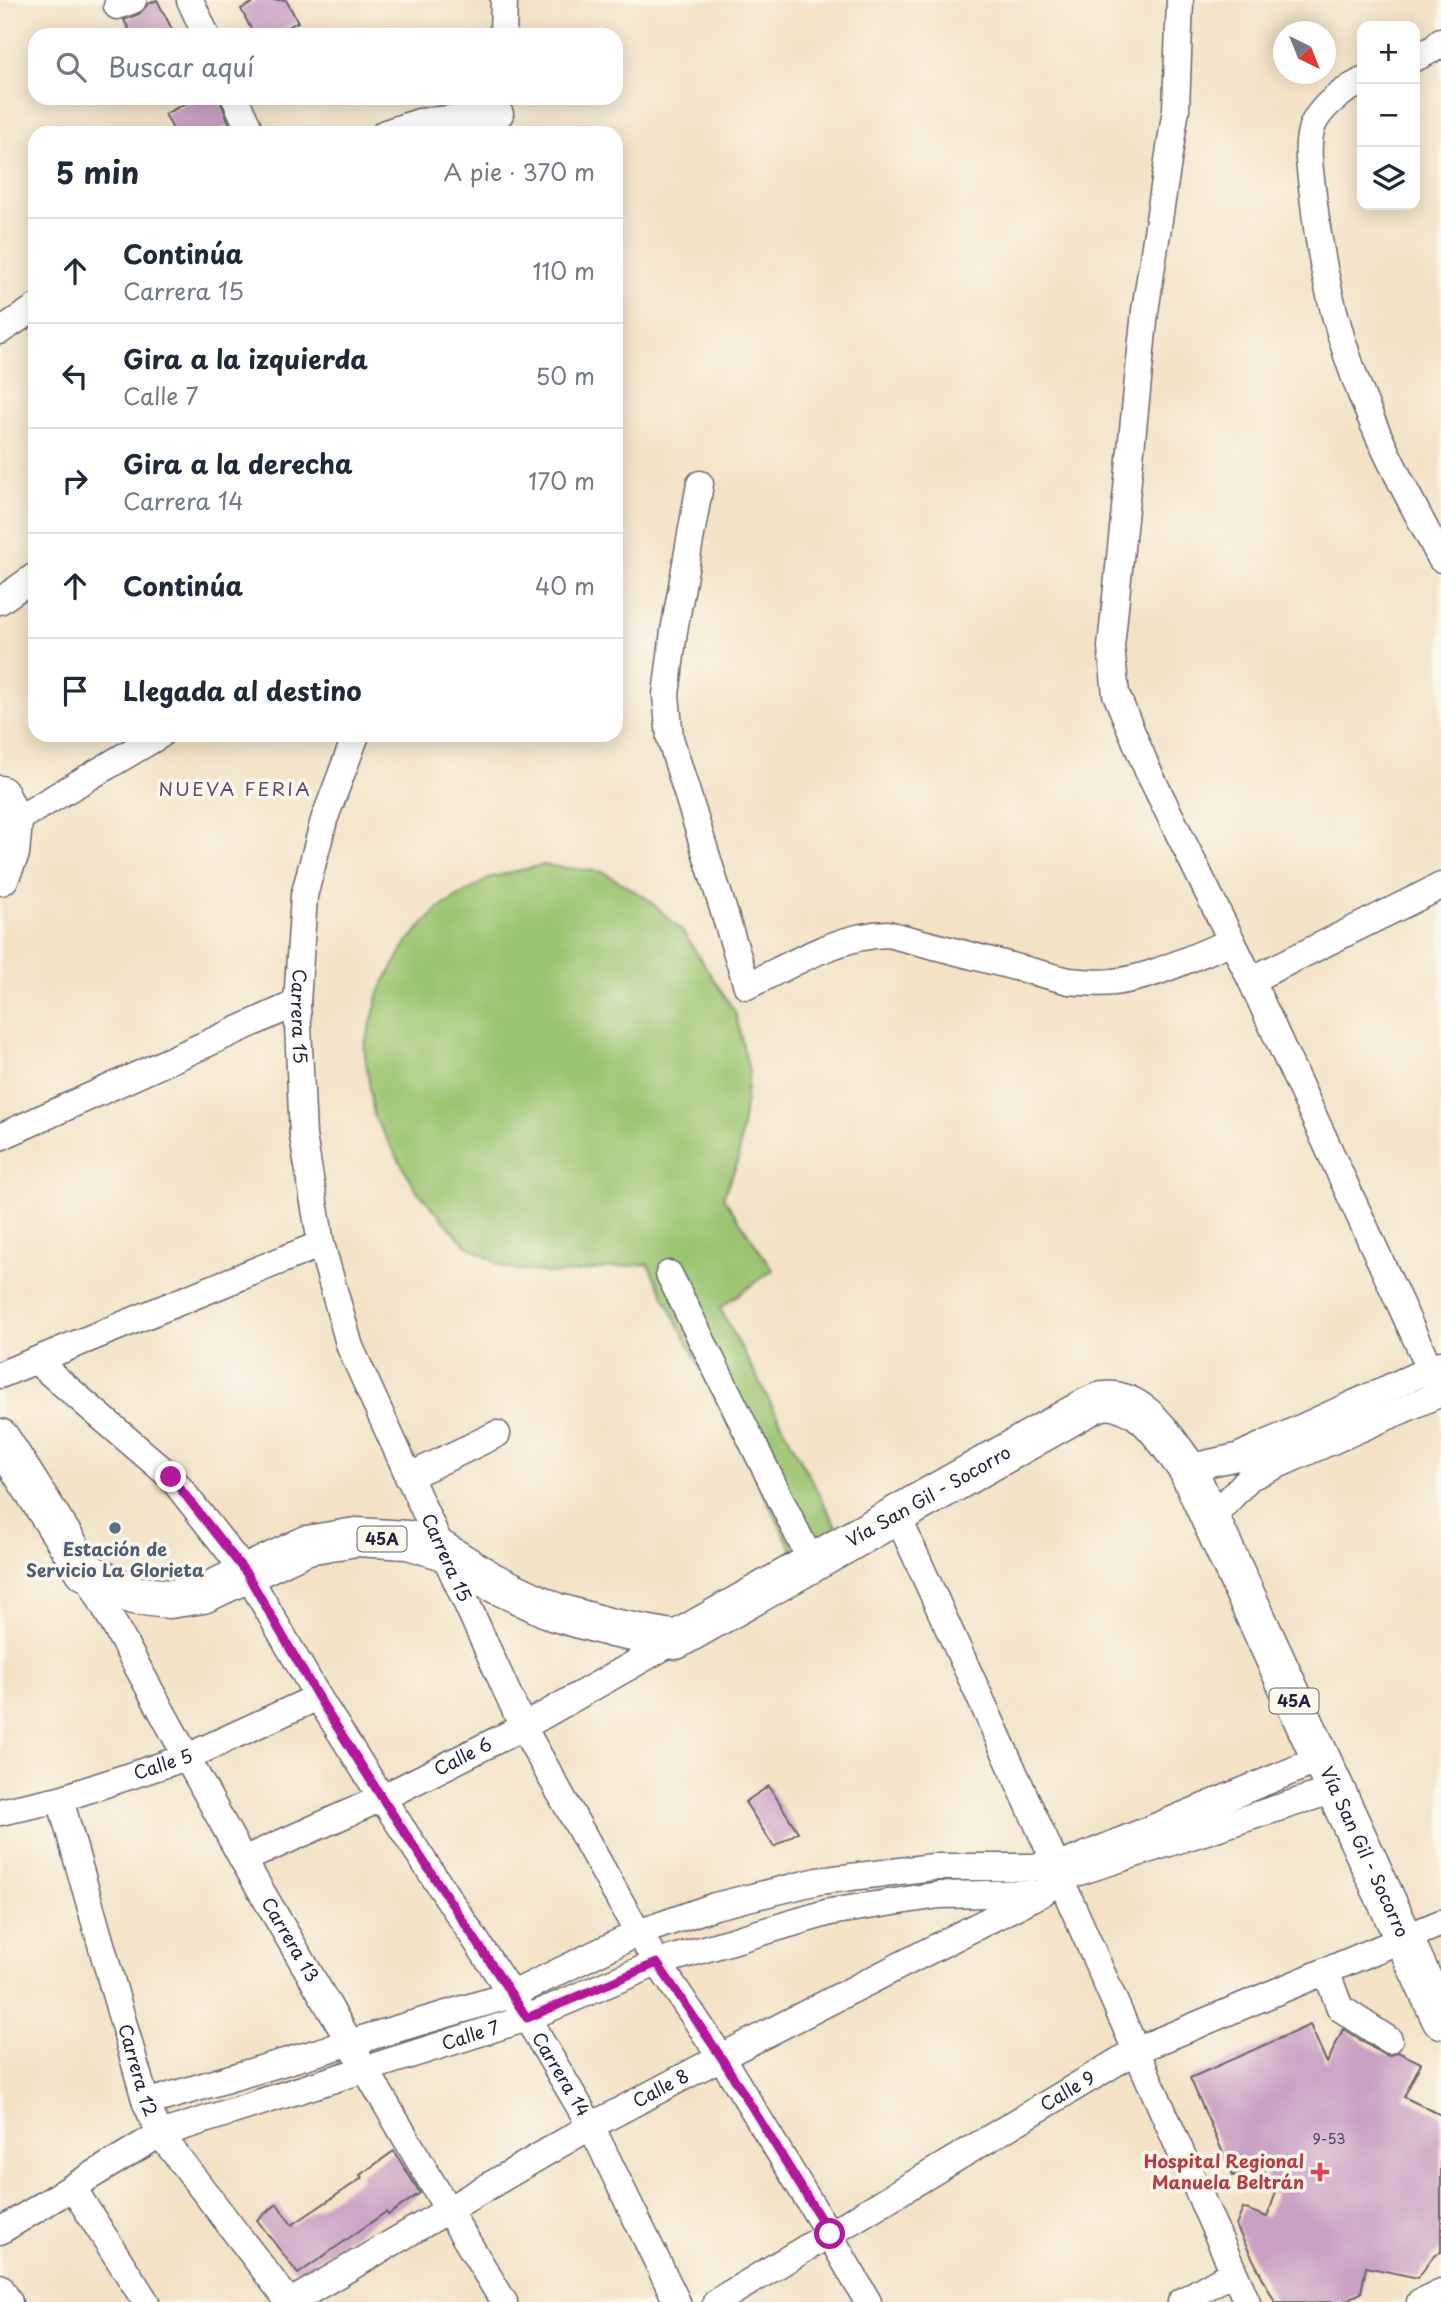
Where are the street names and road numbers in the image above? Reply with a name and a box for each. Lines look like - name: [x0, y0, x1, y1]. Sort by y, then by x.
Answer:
- street label: Carrera 15: [285, 968, 315, 1064]
- street label: Vía San Gil - Socorro: [841, 1438, 1015, 1553]
- street label: Carrera 15: [415, 1509, 479, 1606]
- road number: 45A: [358, 1526, 406, 1552]
- road number: 45A: [1270, 1688, 1318, 1714]
- street label: Calle 6: [429, 1730, 496, 1782]
- street label: Calle 5: [130, 1741, 196, 1786]
- street label: Vía San Gil - Socorro: [1314, 1762, 1416, 1941]
- street label: Carrera 13: [256, 1892, 327, 1987]
- street label: Calle 7: [438, 2013, 503, 2056]
- street label: Carrera 12: [112, 2020, 165, 2120]
- street label: Carrera 14: [526, 2026, 597, 2121]
- street label: Calle 8: [627, 2062, 693, 2114]
- street label: Calle 9: [1035, 2063, 1100, 2117]

